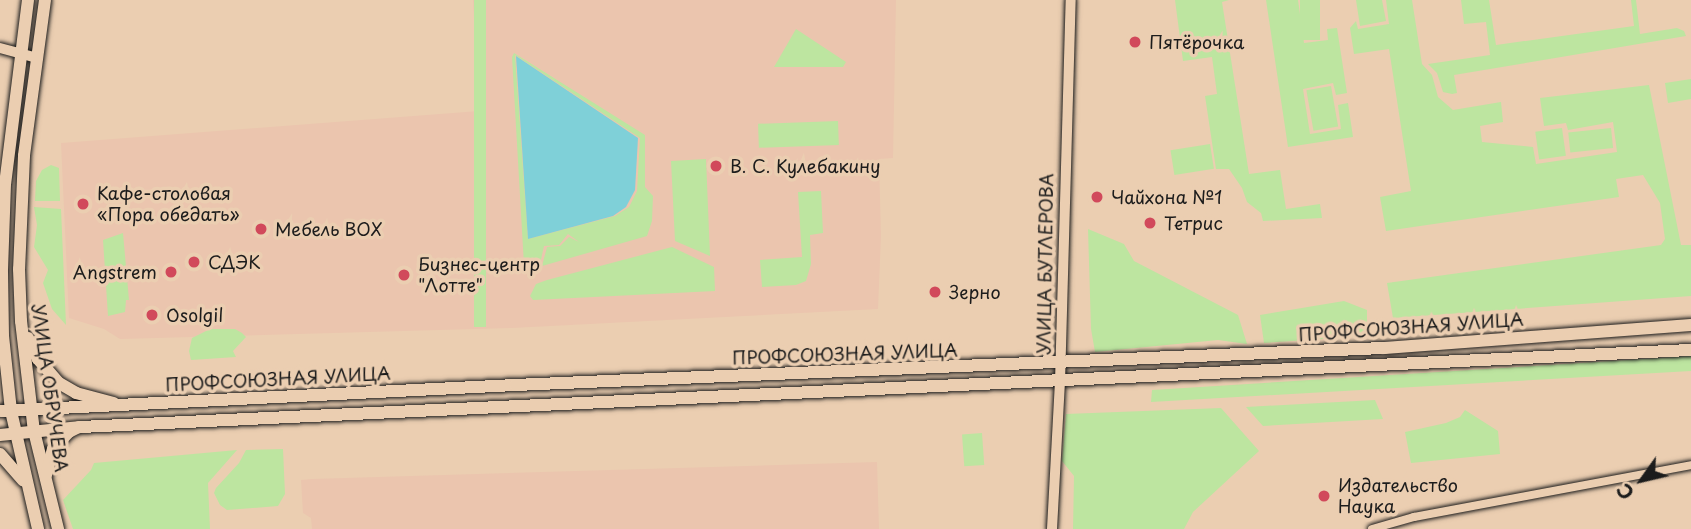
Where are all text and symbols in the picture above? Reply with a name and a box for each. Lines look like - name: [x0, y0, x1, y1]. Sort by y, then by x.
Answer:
- place label: Пятёрочка: [1149, 31, 1244, 53]
- marker: Пятёрочка: [1127, 34, 1143, 50]
- place label: В. С. Кулебакину: [730, 155, 881, 177]
- marker: В. С. Кулебакину: [708, 158, 724, 174]
- street label: УЛИЦА БУТЛЕРОВА: [1033, 173, 1057, 355]
- place label: Кафе-столовая «Пора обедать»: [97, 183, 238, 226]
- place label: Чайхона №1: [1111, 186, 1223, 208]
- marker: Чайхона №1: [1089, 189, 1105, 205]
- marker: Кафе-столовая «Пора обедать»: [75, 196, 91, 212]
- place label: Тетрис: [1164, 212, 1223, 234]
- marker: Тетрис: [1142, 215, 1158, 231]
- place label: Мебель BOX: [275, 218, 383, 240]
- marker: Мебель BOX: [253, 221, 269, 237]
- place label: СДЭК: [208, 251, 261, 273]
- marker: СДЭК: [186, 254, 202, 270]
- place label: Бизнес-центр "Лотте": [418, 254, 540, 296]
- place label: Angstrem: [73, 261, 157, 283]
- marker: Angstrem: [163, 264, 179, 280]
- marker: Бизнес-центр "Лотте": [396, 267, 412, 283]
- place label: Зерно: [949, 281, 1001, 303]
- marker: Зерно: [927, 284, 943, 300]
- street label: УЛИЦА ОБРУЧЕВА: [27, 302, 73, 474]
- place label: Osolgil: [166, 304, 223, 326]
- marker: Osolgil: [144, 307, 160, 323]
- street label: ПРОФСОЮЗНАЯ УЛИЦА: [1298, 308, 1524, 346]
- street label: ПРОФСОЮЗНАЯ УЛИЦА: [732, 339, 958, 369]
- street label: ПРОФСОЮЗНАЯ УЛИЦА: [165, 362, 391, 396]
- north arrow: [1607, 445, 1677, 515]
- place label: Издательство Наука: [1338, 475, 1458, 518]
- text: С: [1609, 478, 1640, 506]
- marker: Издательство Наука: [1316, 488, 1332, 504]

